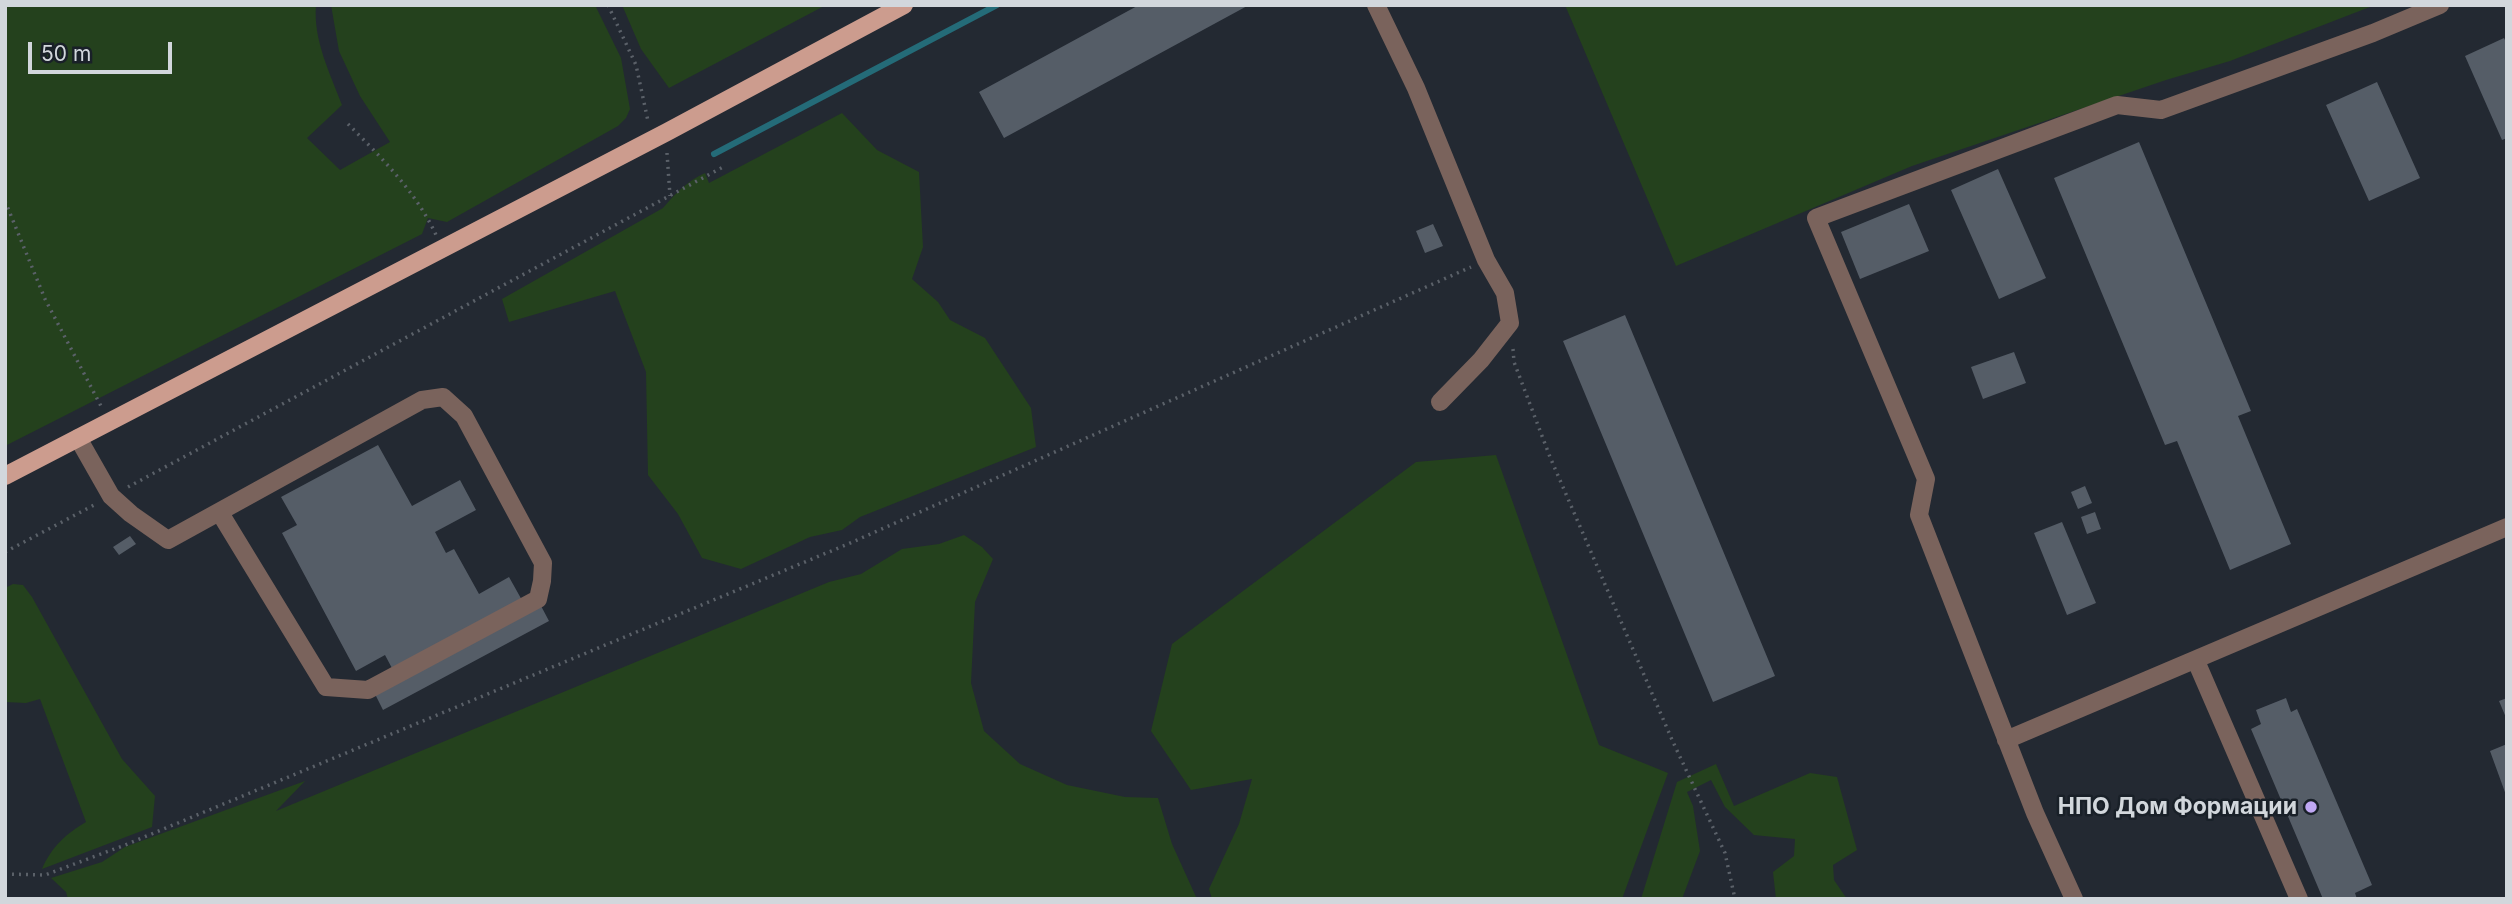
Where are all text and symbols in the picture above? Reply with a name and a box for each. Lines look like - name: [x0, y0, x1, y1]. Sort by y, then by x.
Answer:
- scale bar: [32, 28, 175, 72]
- text: 50 m: [41, 41, 91, 66]
- place label: НПО Дом Формации: [2058, 793, 2297, 821]
- marker: НПО Дом Формации: [2303, 799, 2319, 815]

